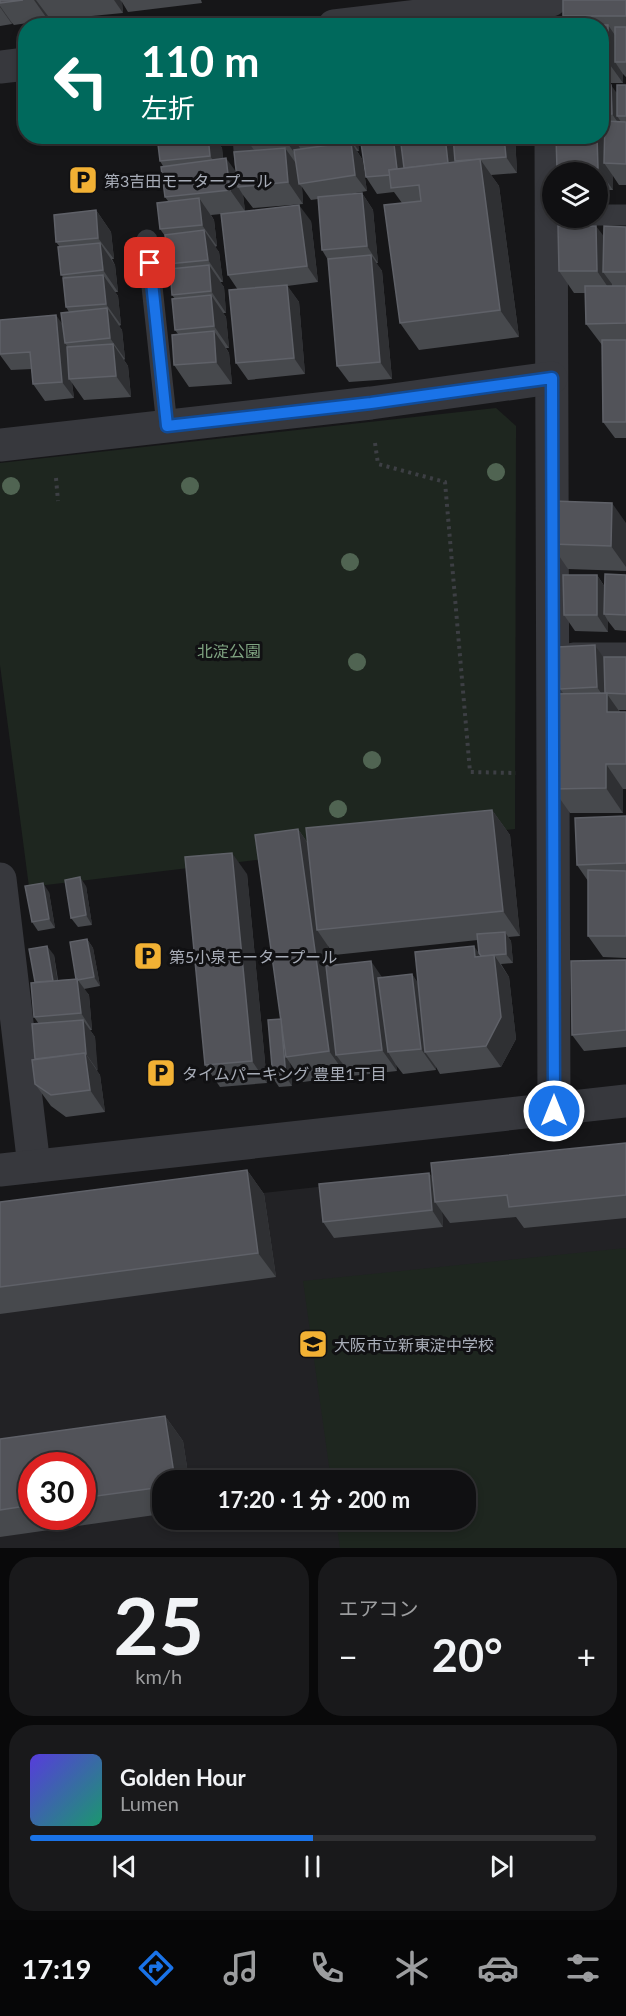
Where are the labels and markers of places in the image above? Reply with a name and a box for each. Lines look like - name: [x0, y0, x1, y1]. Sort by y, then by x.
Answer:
- parking icon: 第3吉田モータープール: [67, 164, 99, 196]
- place label: 第3吉田モータープール: [104, 171, 272, 190]
- pin: [124, 237, 175, 288]
- parking icon: 第5小泉モータープール: [132, 940, 164, 972]
- place label: 第5小泉モータープール: [169, 947, 337, 966]
- parking icon: タイムパーキング 豊里1丁目: [145, 1057, 177, 1089]
- place label: タイムパーキング 豊里1丁目: [182, 1064, 387, 1083]
- school or university icon: 大阪市立新東淀中学校: [297, 1328, 329, 1360]
- place label: 大阪市立新東淀中学校: [334, 1335, 494, 1354]

